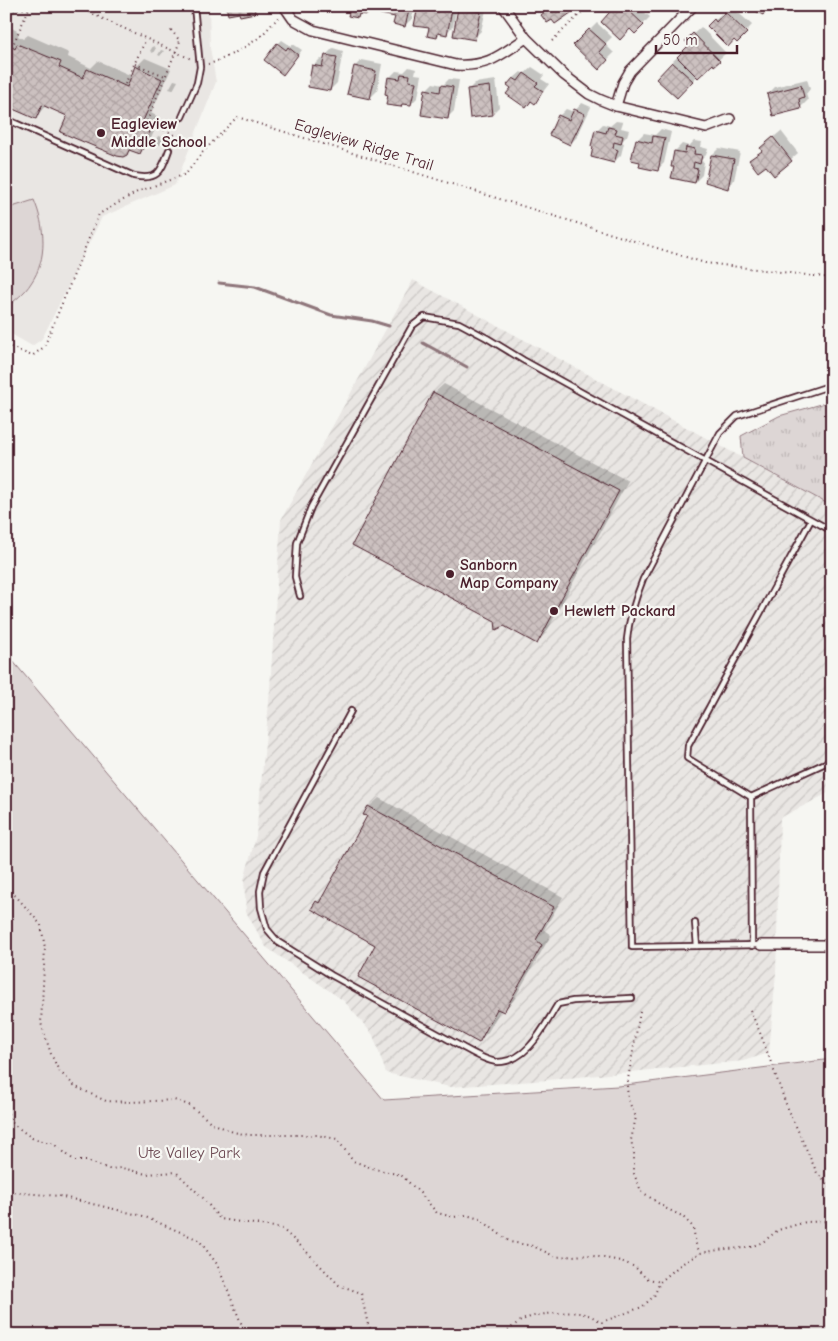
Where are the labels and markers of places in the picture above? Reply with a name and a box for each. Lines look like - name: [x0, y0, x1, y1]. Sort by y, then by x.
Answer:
- place label: Eagleview Middle School: [111, 115, 207, 151]
- marker: Eagleview Middle School: [95, 127, 107, 139]
- place label: Sanborn Map Company: [460, 556, 559, 592]
- marker: Sanborn Map Company: [444, 568, 456, 580]
- place label: Hewlett Packard: [564, 602, 676, 620]
- marker: Hewlett Packard: [548, 605, 560, 617]

